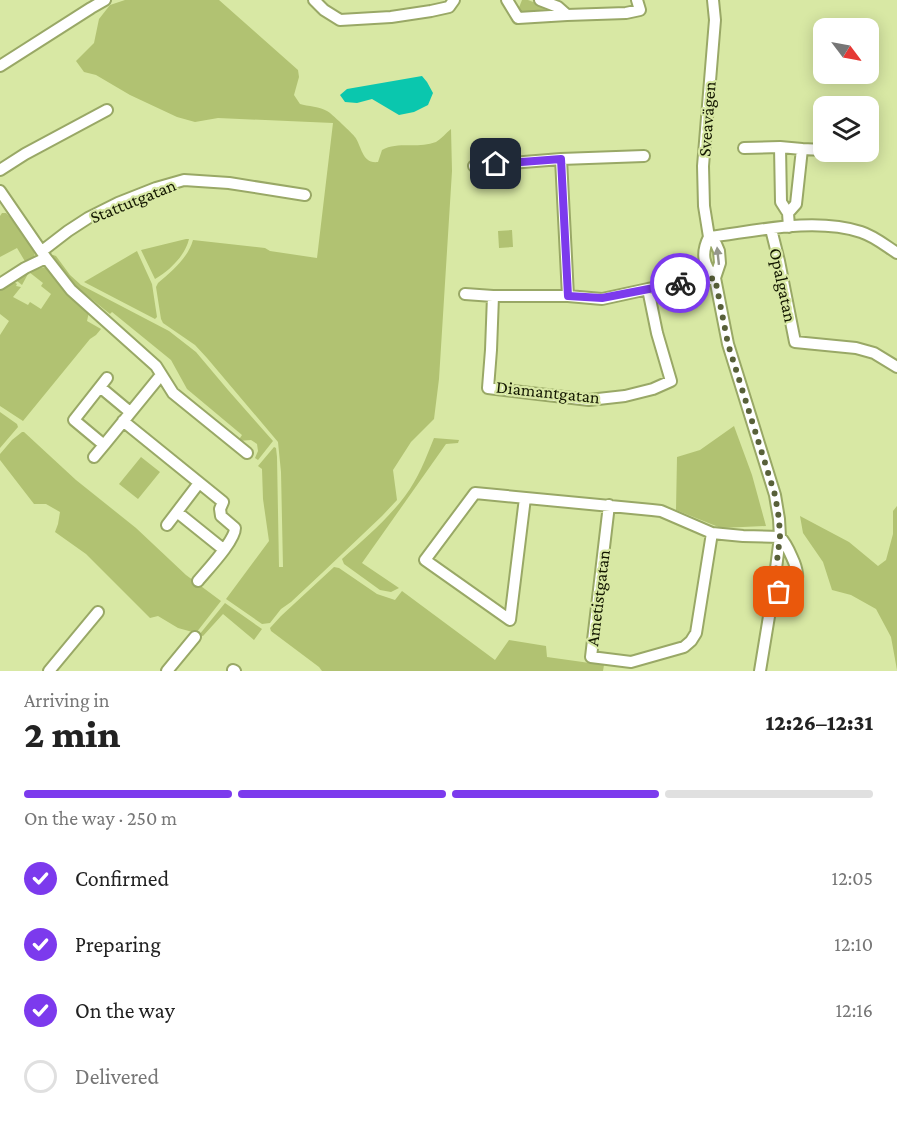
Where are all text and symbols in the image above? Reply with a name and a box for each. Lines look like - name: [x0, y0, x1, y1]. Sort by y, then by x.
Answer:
- north arrow: [813, 18, 879, 84]
- map controls: [813, 18, 879, 162]
- street label: Sveavägen: [694, 80, 720, 157]
- button: layers: [813, 96, 879, 162]
- pin: [470, 138, 521, 189]
- icon: home: [479, 147, 512, 180]
- street label: Stattutgatan: [87, 175, 179, 227]
- street label: Opalgatan: [765, 246, 801, 324]
- one-way arrow: [713, 247, 723, 266]
- courier: [650, 253, 710, 313]
- icon: bike: [664, 267, 697, 300]
- street label: Diamantgatan: [495, 377, 601, 407]
- street label: Ametistgatan: [582, 548, 614, 647]
- pin: [753, 566, 804, 617]
- icon: bag: [762, 575, 795, 608]
- text: Arriving in: [24, 689, 109, 711]
- text: 12:26–12:31: [766, 710, 873, 735]
- text: 2 min: [24, 712, 120, 755]
- text: On the way · 250 m: [24, 807, 177, 829]
- icon: check: [24, 862, 57, 895]
- text: Confirmed: [75, 866, 169, 891]
- text: 12:05: [832, 867, 873, 889]
- icon: check: [24, 928, 57, 961]
- text: Preparing: [75, 932, 161, 957]
- text: 12:10: [834, 933, 873, 955]
- icon: check: [24, 994, 57, 1027]
- text: On the way: [75, 998, 175, 1023]
- text: 12:16: [835, 999, 873, 1021]
- text: Delivered: [75, 1064, 159, 1089]

